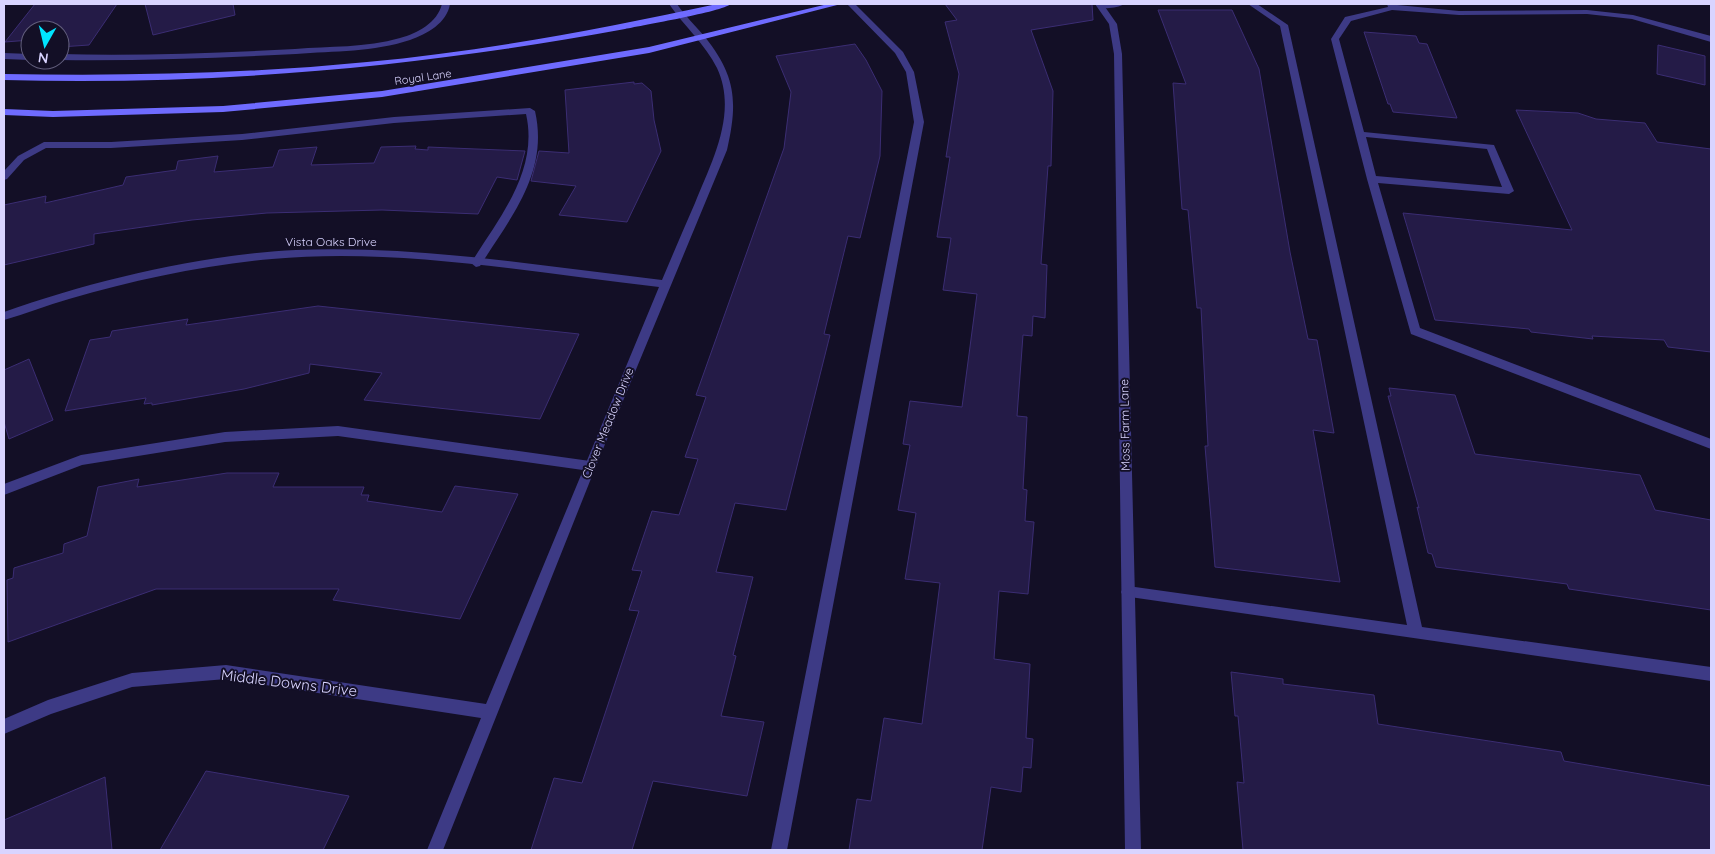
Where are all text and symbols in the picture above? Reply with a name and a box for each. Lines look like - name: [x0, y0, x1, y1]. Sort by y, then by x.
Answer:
- north arrow: [20, 20, 70, 70]
- text: N: [37, 48, 50, 68]
- street label: Royal Lane: [394, 66, 452, 88]
- street label: Vista Oaks Drive: [285, 234, 377, 249]
- street label: Clover Meadow Drive: [578, 365, 637, 480]
- street label: Moss Farm Lane: [1116, 379, 1133, 471]
- street label: Middle Downs Drive: [220, 665, 358, 700]

